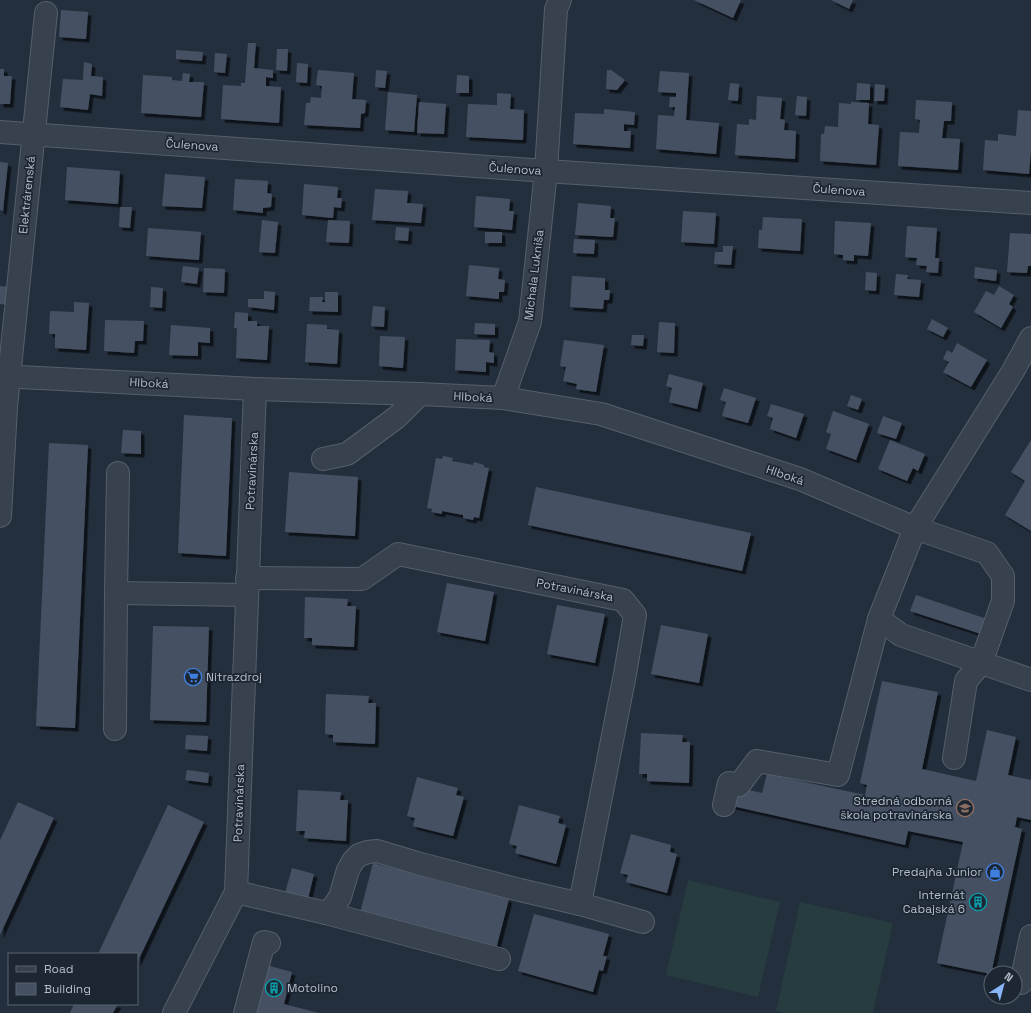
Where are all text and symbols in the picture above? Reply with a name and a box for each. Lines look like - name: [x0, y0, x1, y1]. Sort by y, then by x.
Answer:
- street label: Čulenova: [165, 135, 219, 155]
- street label: Elektrárenská: [15, 155, 39, 235]
- street label: Čulenova: [488, 159, 542, 179]
- street label: Čulenova: [812, 180, 866, 200]
- street label: Michala Lukniša: [520, 229, 548, 321]
- street label: Hlboká: [129, 374, 169, 392]
- street label: Hlboká: [453, 388, 493, 406]
- street label: Potravinárska: [242, 431, 262, 510]
- street label: Hlboká: [764, 461, 806, 489]
- street label: Potravinárska: [535, 575, 615, 605]
- supermarket icon: Nitrazdroj: [183, 667, 203, 687]
- place label: Nitrazdroj: [206, 669, 262, 685]
- street label: Potravinárska: [230, 764, 248, 842]
- place label: Stredná odborná škola potravinárska: [840, 793, 952, 823]
- school or university icon: Stredná odborná škola potravinárska: [955, 798, 975, 818]
- shop icon: Predajňa Junior: [985, 862, 1005, 882]
- place label: Predajňa Junior: [892, 864, 982, 880]
- place label: Internát Cabajská 6: [903, 887, 965, 917]
- building icon: Internát Cabajská 6: [968, 892, 988, 912]
- legend: [8, 953, 138, 1005]
- text: Road: [44, 961, 73, 977]
- north arrow: [983, 965, 1023, 1005]
- text: N: [1002, 969, 1016, 985]
- building icon: Motolino: [264, 978, 284, 998]
- place label: Motolino: [287, 980, 338, 996]
- text: Building: [44, 981, 91, 997]

